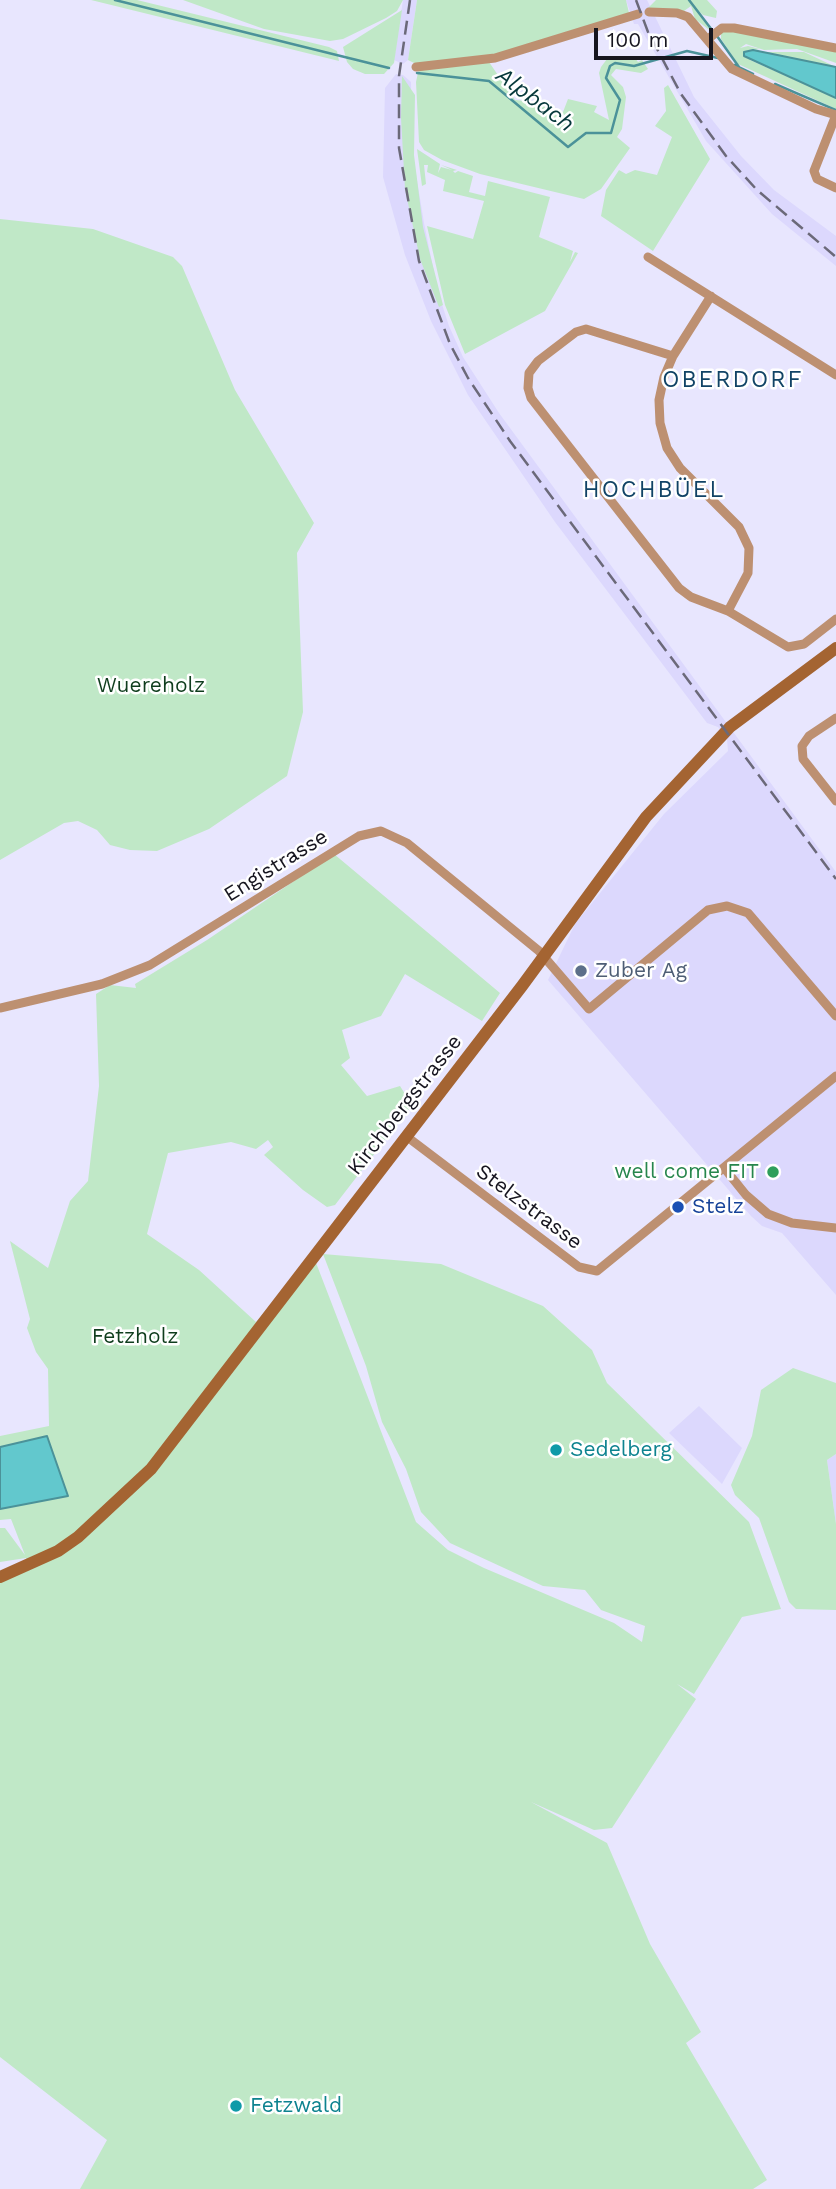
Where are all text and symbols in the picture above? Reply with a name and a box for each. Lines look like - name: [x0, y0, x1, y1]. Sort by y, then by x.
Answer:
- scale bar: [598, 14, 717, 58]
- text: 100 m: [607, 27, 669, 52]
- water label: Alpbach: [491, 62, 579, 138]
- district label: OBERDORF: [663, 366, 803, 394]
- district label: HOCHBÜEL: [584, 476, 724, 504]
- park label: Wuereholz: [97, 673, 205, 699]
- street label: Engistrasse: [220, 824, 332, 908]
- place label: Zuber Ag: [595, 958, 687, 984]
- marker: Zuber Ag: [573, 963, 589, 979]
- street label: Kirchbergstrasse: [342, 1030, 468, 1180]
- street label: Stelzstrasse: [471, 1159, 587, 1255]
- place label: well come FIT: [614, 1159, 759, 1185]
- marker: well come FIT: [765, 1164, 781, 1180]
- place label: Stelz: [692, 1194, 744, 1220]
- marker: Stelz: [670, 1199, 686, 1215]
- park label: Fetzholz: [92, 1324, 178, 1350]
- place label: Sedelberg: [570, 1437, 672, 1463]
- marker: Sedelberg: [548, 1442, 564, 1458]
- place label: Fetzwald: [250, 2093, 342, 2119]
- marker: Fetzwald: [228, 2098, 244, 2114]

